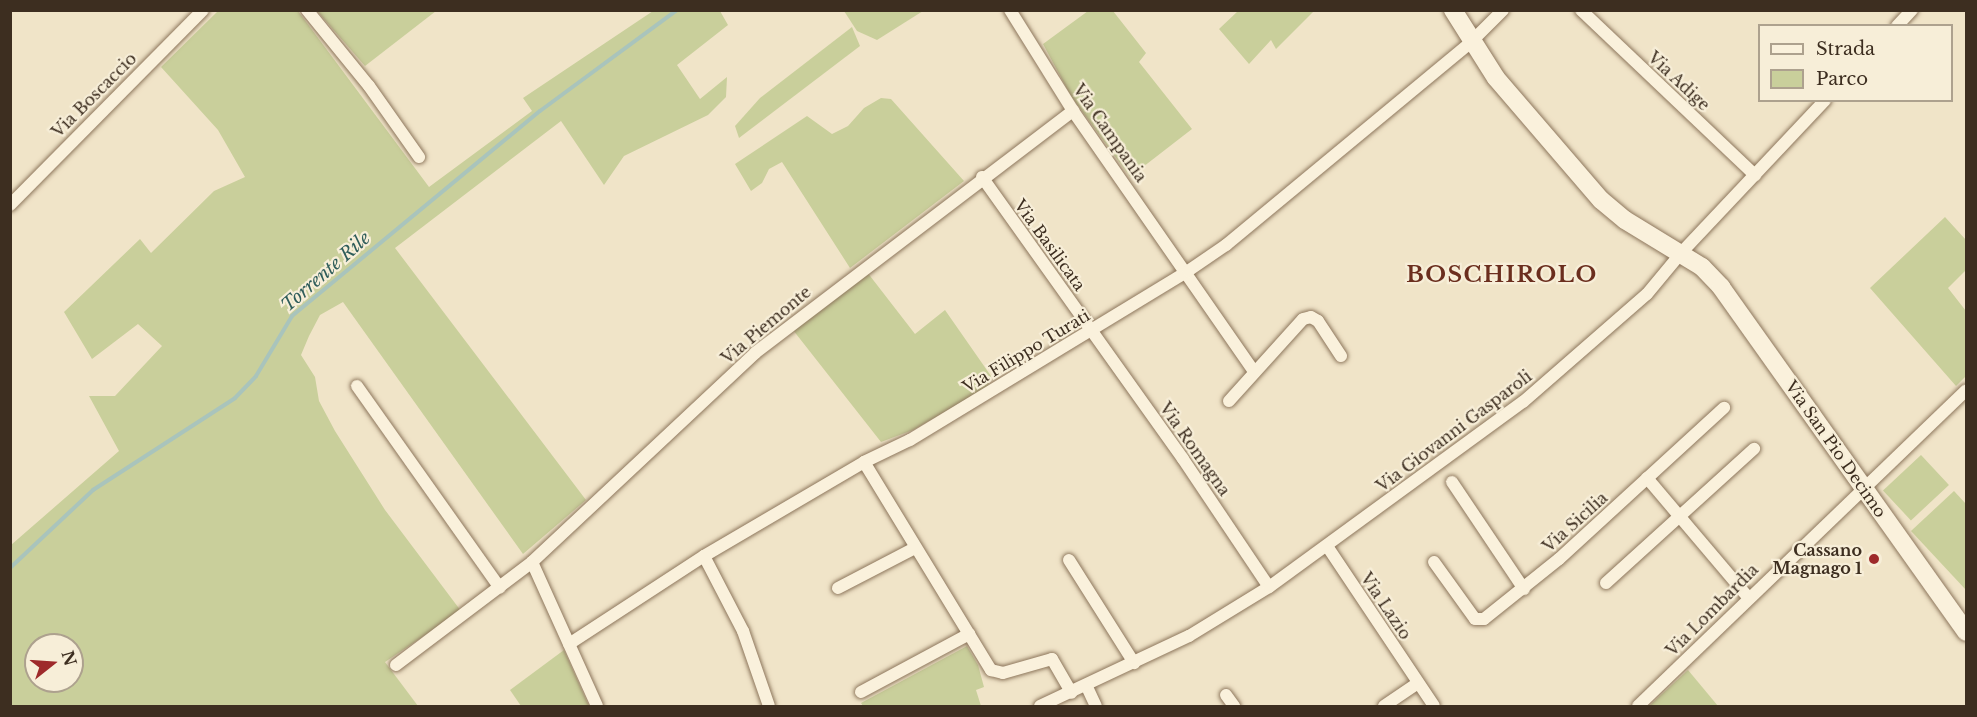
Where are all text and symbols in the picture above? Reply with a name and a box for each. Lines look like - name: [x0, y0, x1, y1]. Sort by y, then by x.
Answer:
- legend: [1758, 24, 1953, 102]
- text: Strada: [1816, 38, 1875, 60]
- street label: Via Adige: [1644, 47, 1714, 115]
- street label: Via Boscaccio: [48, 49, 140, 141]
- text: Parco: [1816, 68, 1868, 90]
- street label: Via Campania: [1069, 80, 1151, 186]
- street label: Via Basilicata: [1010, 196, 1090, 294]
- water label: Torrente Rile: [277, 228, 375, 316]
- district label: BOSCHIROLO: [1406, 262, 1598, 288]
- street label: Via Piemonte: [717, 282, 815, 368]
- street label: Via Filippo Turati: [959, 305, 1093, 397]
- street label: Via Giovanni Gasparoli: [1372, 366, 1536, 496]
- street label: Via San Pio Decimo: [1782, 377, 1890, 521]
- street label: Via Romagna: [1156, 399, 1234, 499]
- street label: Via Sicilia: [1539, 488, 1611, 556]
- place label: Cassano Magnago 1: [1772, 540, 1862, 578]
- marker: Cassano Magnago 1: [1867, 552, 1881, 566]
- street label: Via Lombardia: [1662, 560, 1762, 660]
- street label: Via Lazio: [1357, 569, 1415, 643]
- north arrow: [24, 633, 84, 693]
- text: N: [58, 648, 81, 668]

